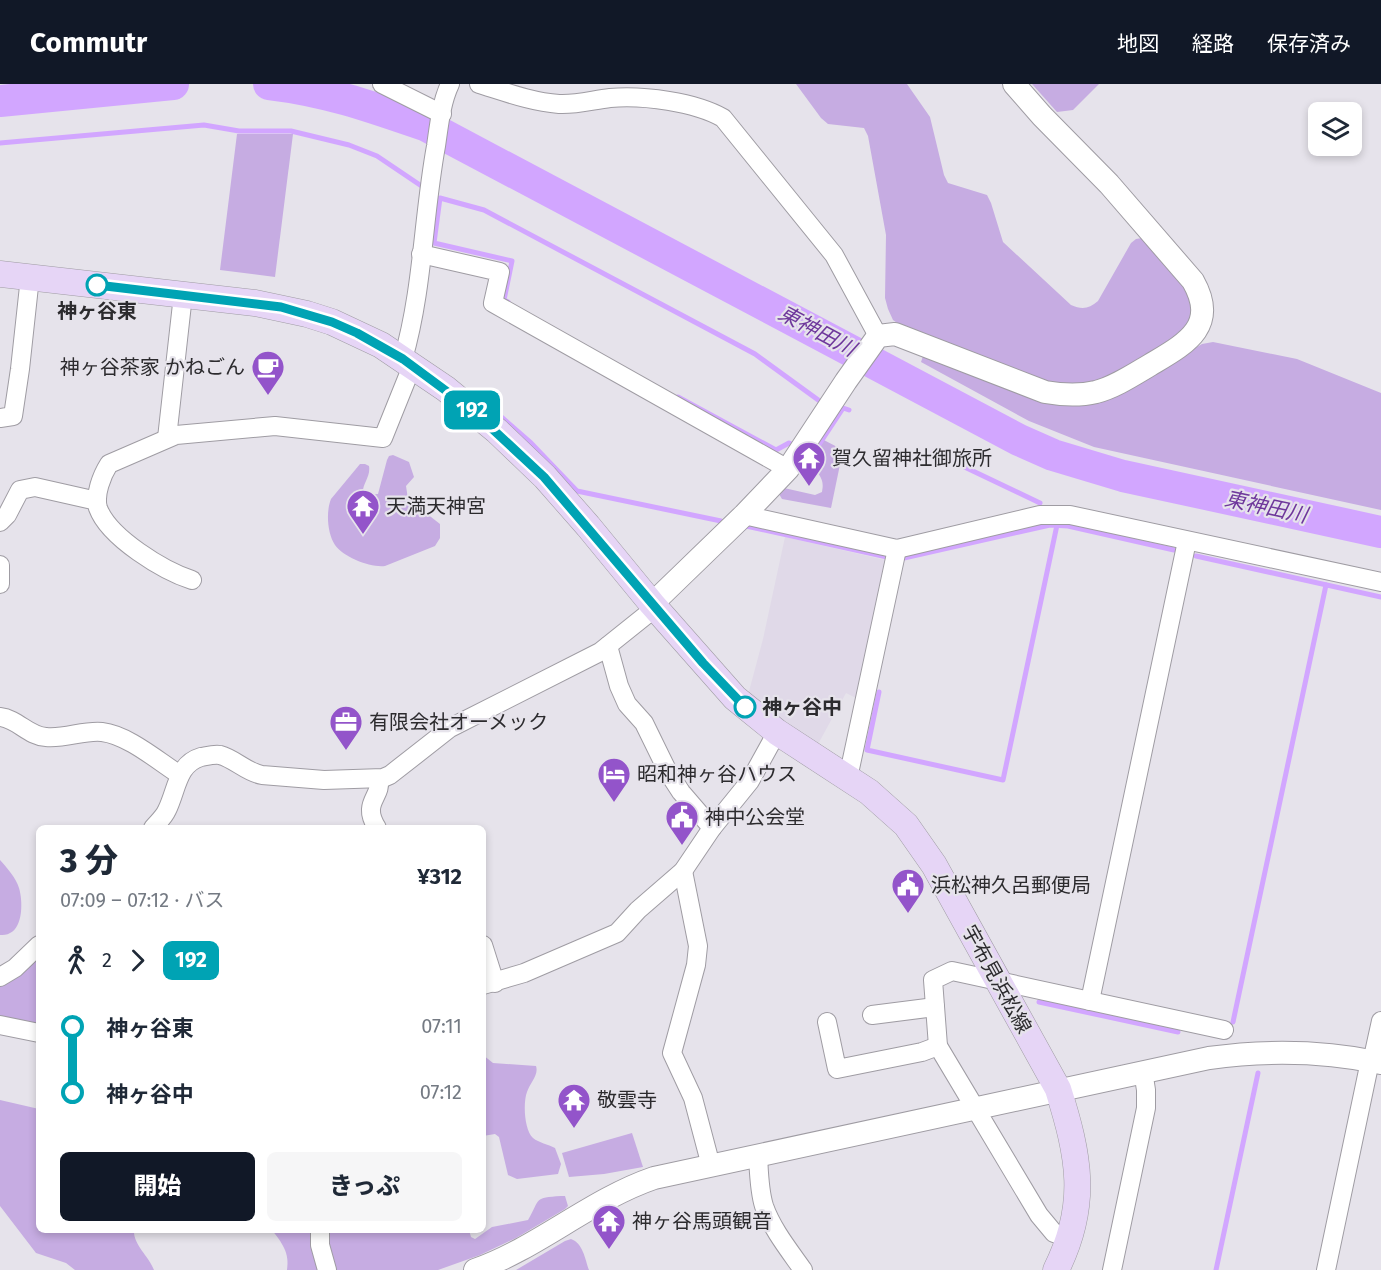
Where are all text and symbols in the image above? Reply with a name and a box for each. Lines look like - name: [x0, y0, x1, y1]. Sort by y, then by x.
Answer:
- text: Commutr: [30, 26, 147, 59]
- text: 地図: [1117, 31, 1159, 57]
- text: 経路: [1192, 31, 1234, 57]
- text: 保存済み: [1267, 31, 1351, 57]
- map controls: [1308, 102, 1362, 156]
- button: layers: [1308, 102, 1362, 156]
- marker: 神ヶ谷東: [86, 274, 108, 296]
- place label: 神ヶ谷東: [57, 299, 137, 323]
- water label: 東神田川: [774, 300, 862, 363]
- cafe icon: 神ヶ谷茶家 かねごん: [250, 349, 286, 396]
- place label: 神ヶ谷茶家 かねごん: [60, 355, 245, 379]
- line badge: 192: [438, 390, 506, 430]
- text: 192: [456, 397, 488, 423]
- temple icon: 賀久留神社御旅所: [791, 440, 827, 487]
- place label: 賀久留神社御旅所: [832, 446, 992, 470]
- water label: 東神田川: [1222, 486, 1312, 529]
- temple icon: 天満天神宮: [345, 488, 381, 535]
- place label: 天満天神宮: [386, 494, 486, 518]
- place label: 神ヶ谷中: [762, 695, 842, 719]
- marker: 神ヶ谷中: [734, 696, 756, 718]
- office icon: 有限会社オーメック: [328, 704, 364, 751]
- place label: 有限会社オーメック: [369, 710, 548, 734]
- hotel icon: 昭和神ヶ谷ハウス: [596, 756, 632, 803]
- place label: 昭和神ヶ谷ハウス: [637, 762, 797, 786]
- public building icon: 神中公会堂: [664, 799, 700, 846]
- place label: 神中公会堂: [705, 805, 805, 829]
- text: 3 分: [60, 841, 118, 881]
- text: ¥312: [417, 863, 462, 890]
- public building icon: 浜松神久呂郵便局: [890, 867, 926, 914]
- place label: 浜松神久呂郵便局: [931, 873, 1091, 897]
- text: 07:09 – 07:12 · バス: [60, 888, 225, 912]
- street label: 宇布見浜松線: [957, 921, 1037, 1037]
- icon: walk: [60, 944, 93, 977]
- icon: forward: [121, 944, 154, 977]
- text: 192: [175, 947, 207, 973]
- text: 2: [102, 948, 112, 972]
- text: 07:11: [421, 1014, 462, 1038]
- text: 神ヶ谷東: [106, 1015, 194, 1042]
- text: 07:12: [420, 1080, 462, 1104]
- text: 神ヶ谷中: [106, 1081, 194, 1108]
- temple icon: 敬雲寺: [556, 1082, 592, 1129]
- place label: 敬雲寺: [597, 1088, 657, 1112]
- button: 開始: [60, 1152, 255, 1221]
- button: きっぷ: [267, 1152, 462, 1221]
- temple icon: 神ヶ谷馬頭観音: [591, 1203, 627, 1250]
- place label: 神ヶ谷馬頭観音: [632, 1209, 772, 1233]

